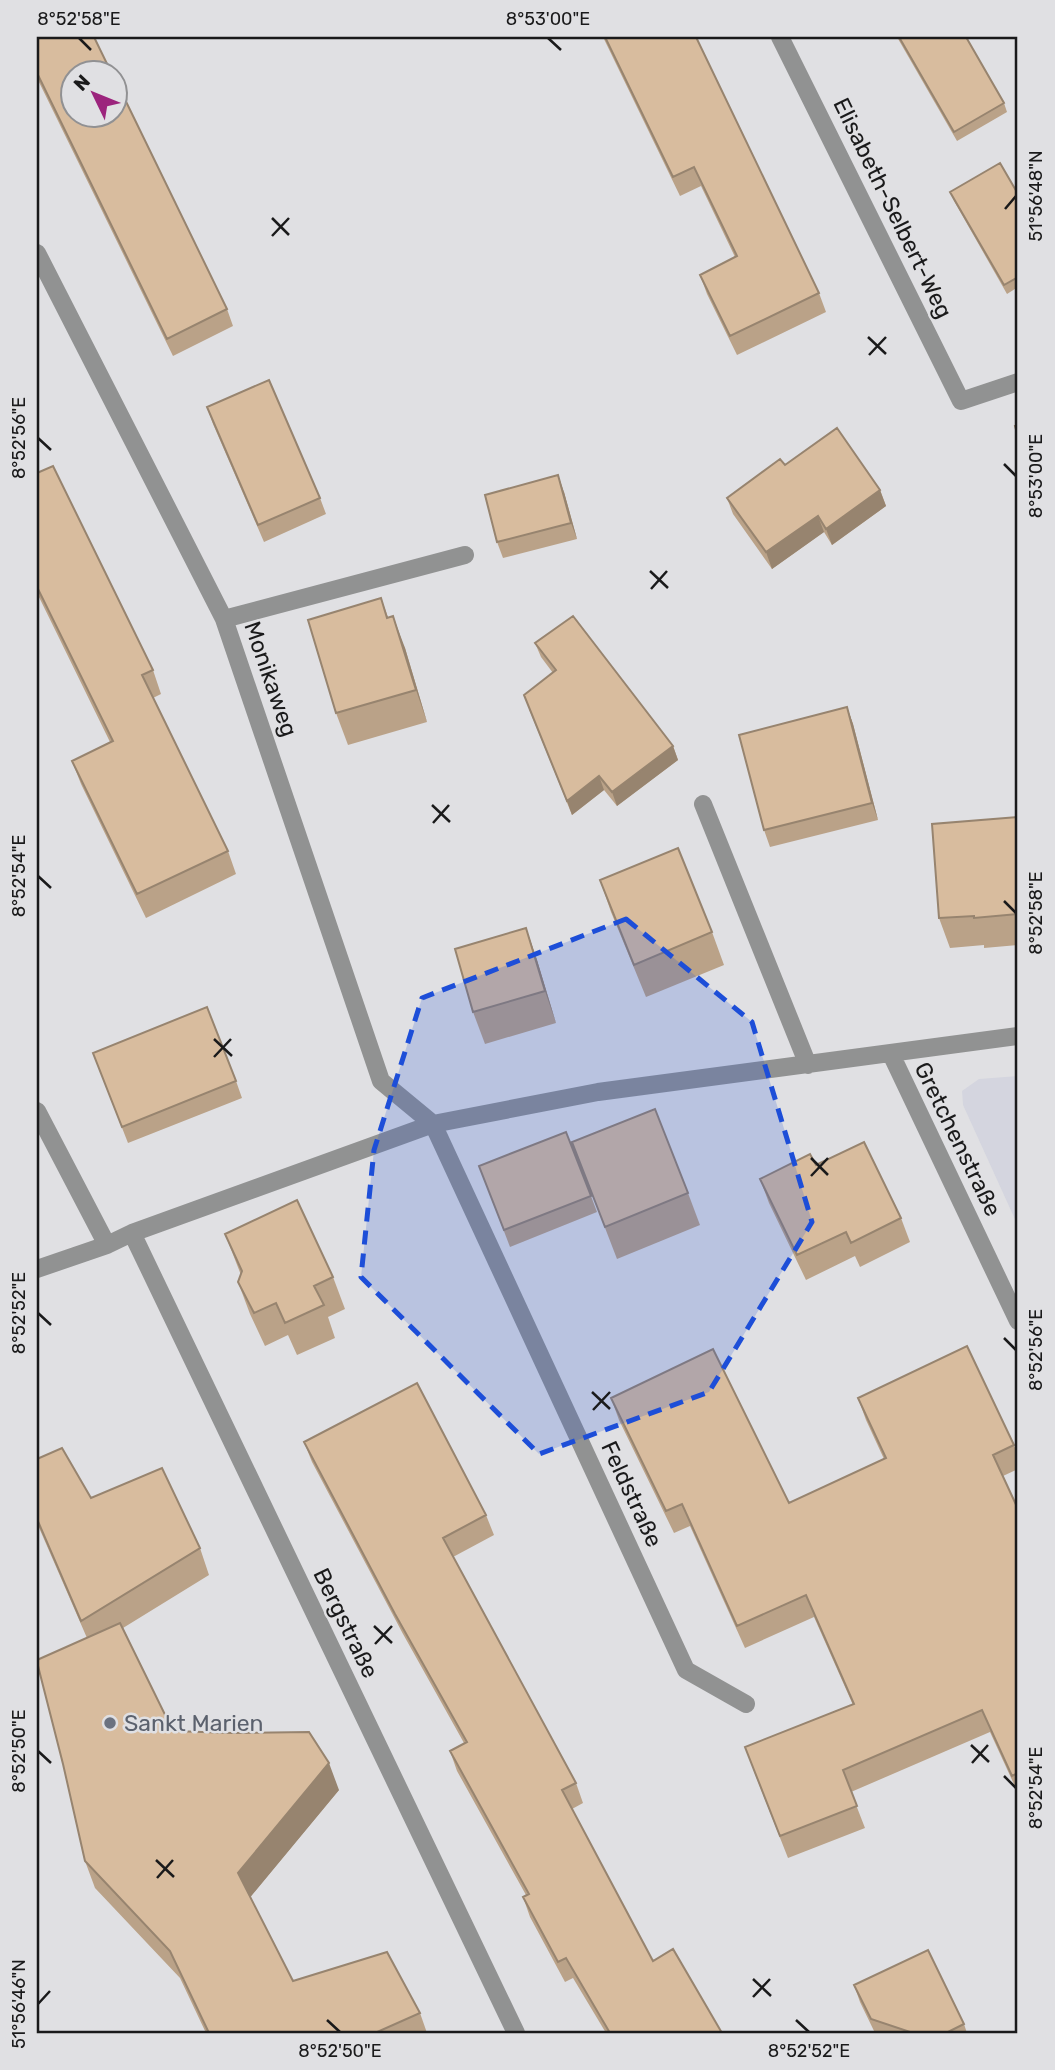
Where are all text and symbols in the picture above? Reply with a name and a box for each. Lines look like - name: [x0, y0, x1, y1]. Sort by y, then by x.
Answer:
- text: 8°52'58"E: [37, 8, 121, 30]
- text: 8°53'00"E: [506, 8, 590, 30]
- north arrow: [60, 60, 130, 130]
- text: N: [69, 70, 95, 96]
- street label: Elisabeth-Selbert-Weg: [827, 93, 959, 323]
- text: 51°56'48"N: [1025, 151, 1047, 241]
- text: 8°52'56"E: [8, 397, 30, 479]
- text: 8°53'00"E: [1025, 434, 1047, 518]
- street label: Monikaweg: [238, 618, 304, 740]
- text: 8°52'54"E: [8, 835, 30, 917]
- text: 8°52'58"E: [1025, 871, 1047, 955]
- street label: Gretchenstraße: [909, 1057, 1007, 1221]
- text: 8°52'52"E: [8, 1272, 30, 1354]
- text: 8°52'56"E: [1025, 1309, 1047, 1391]
- street label: Feldstraße: [595, 1437, 669, 1551]
- street label: Bergstraße: [307, 1563, 385, 1683]
- text: 8°52'50"E: [8, 1709, 30, 1793]
- place label: Sankt Marien: [124, 1709, 264, 1737]
- marker: Sankt Marien: [102, 1715, 118, 1731]
- text: 8°52'54"E: [1025, 1747, 1047, 1829]
- text: 51°56'46"N: [8, 1959, 30, 2049]
- text: 8°52'50"E: [298, 2040, 382, 2062]
- text: 8°52'52"E: [768, 2040, 850, 2062]

